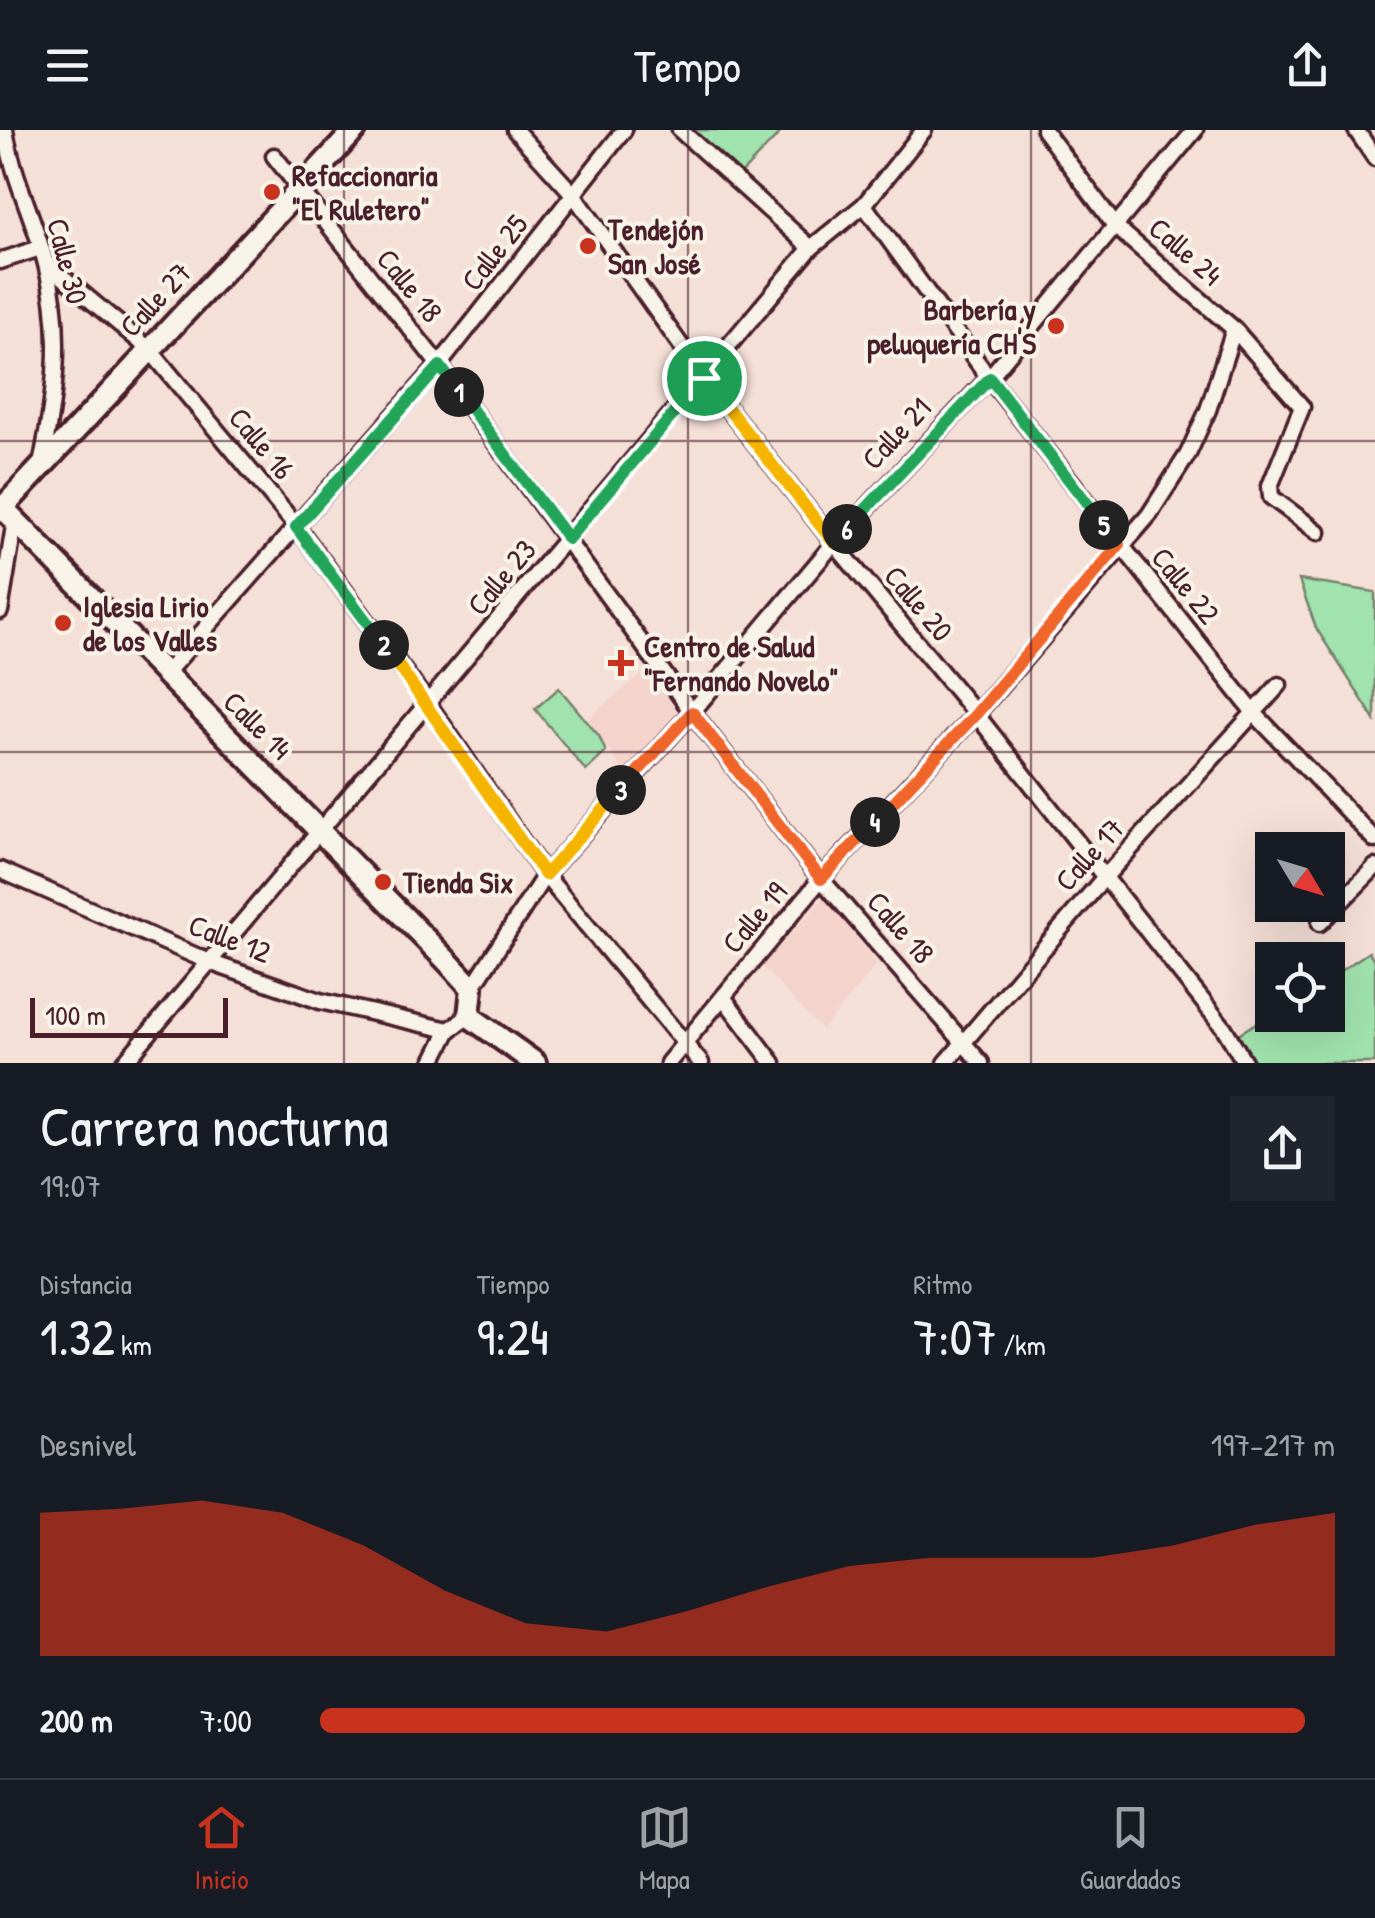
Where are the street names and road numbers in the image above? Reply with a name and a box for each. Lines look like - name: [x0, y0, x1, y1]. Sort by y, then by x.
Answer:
- street label: Calle 25: [452, 205, 537, 298]
- street label: Calle 24: [1141, 208, 1231, 294]
- street label: Calle 30: [38, 214, 98, 308]
- street label: Calle 18: [368, 240, 452, 330]
- street label: Calle 27: [110, 253, 200, 345]
- street label: Calle 21: [852, 388, 940, 478]
- street label: Calle 16: [220, 398, 304, 488]
- street label: Calle 23: [458, 531, 544, 623]
- street label: Calle 22: [1143, 538, 1229, 632]
- street label: Calle 20: [876, 557, 962, 649]
- street label: Calle 14: [215, 682, 301, 768]
- street label: Calle 17: [1045, 809, 1133, 899]
- street label: Calle 19: [712, 873, 796, 961]
- street label: Calle 18: [858, 882, 944, 972]
- street label: Calle 12: [183, 904, 277, 972]

